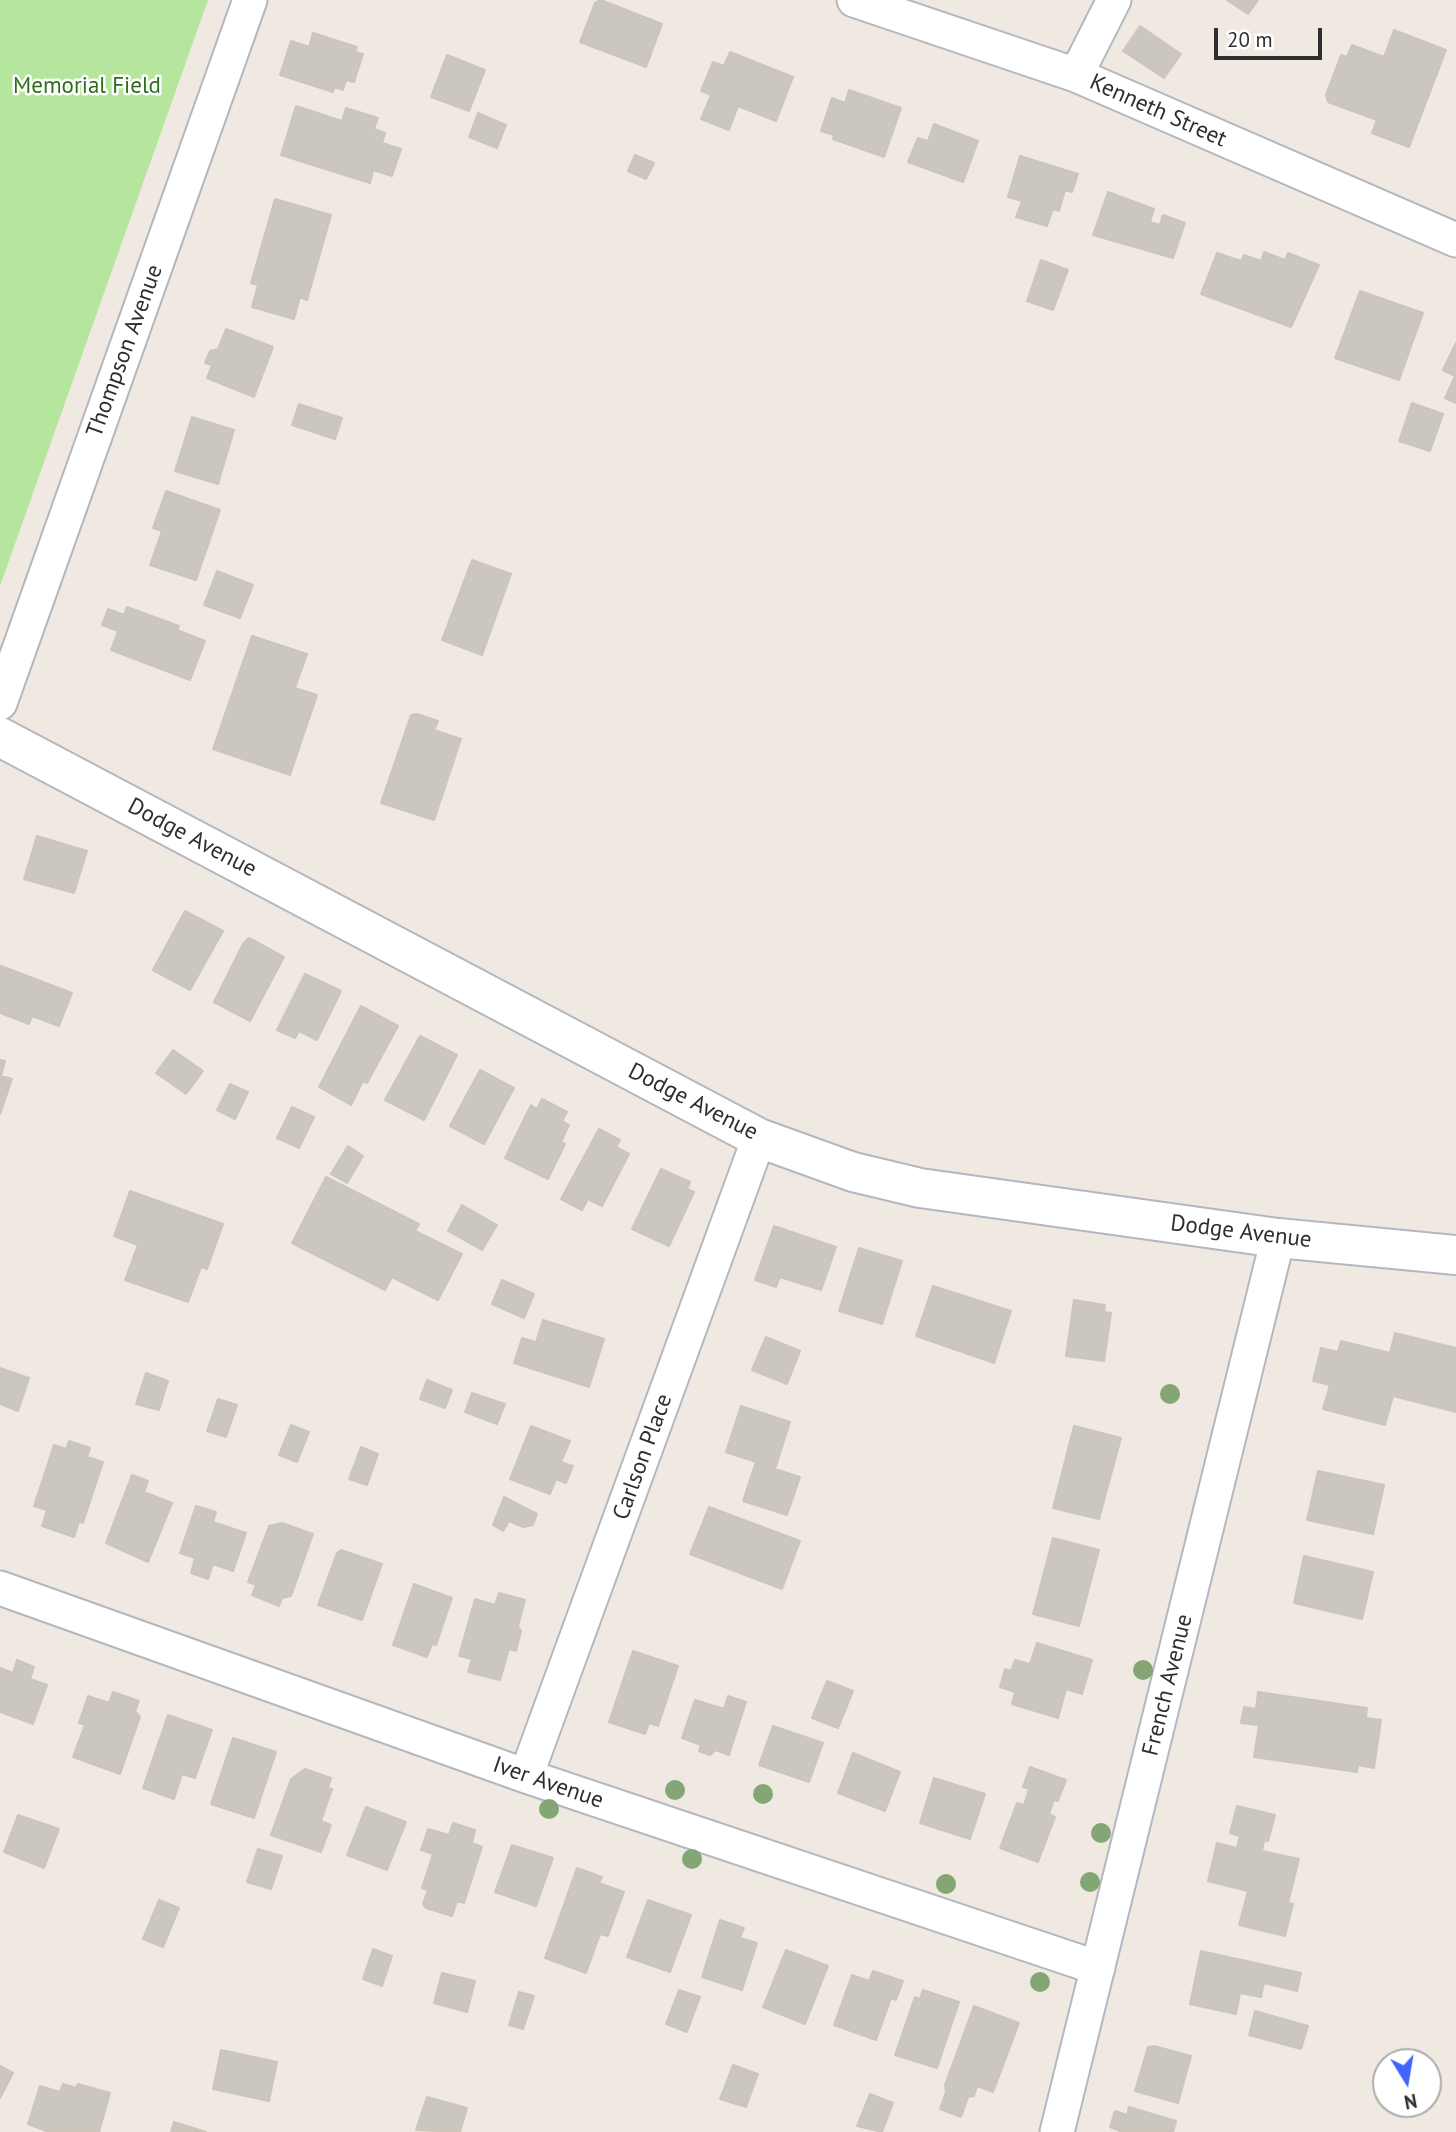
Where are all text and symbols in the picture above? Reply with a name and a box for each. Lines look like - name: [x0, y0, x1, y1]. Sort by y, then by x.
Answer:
- scale bar: [1218, 14, 1326, 58]
- text: 20 m: [1227, 26, 1273, 53]
- street label: Kenneth Street: [1085, 69, 1231, 153]
- park label: Memorial Field: [13, 72, 161, 100]
- street label: Thompson Avenue: [81, 261, 169, 441]
- street label: Dodge Avenue: [123, 793, 261, 883]
- street label: Dodge Avenue: [624, 1058, 762, 1146]
- street label: Dodge Avenue: [1169, 1210, 1313, 1254]
- street label: Carlson Place: [607, 1390, 679, 1524]
- street label: French Avenue: [1137, 1611, 1199, 1759]
- street label: Iver Avenue: [489, 1751, 607, 1815]
- north arrow: [1372, 2048, 1442, 2118]
- text: N: [1402, 2089, 1419, 2115]

